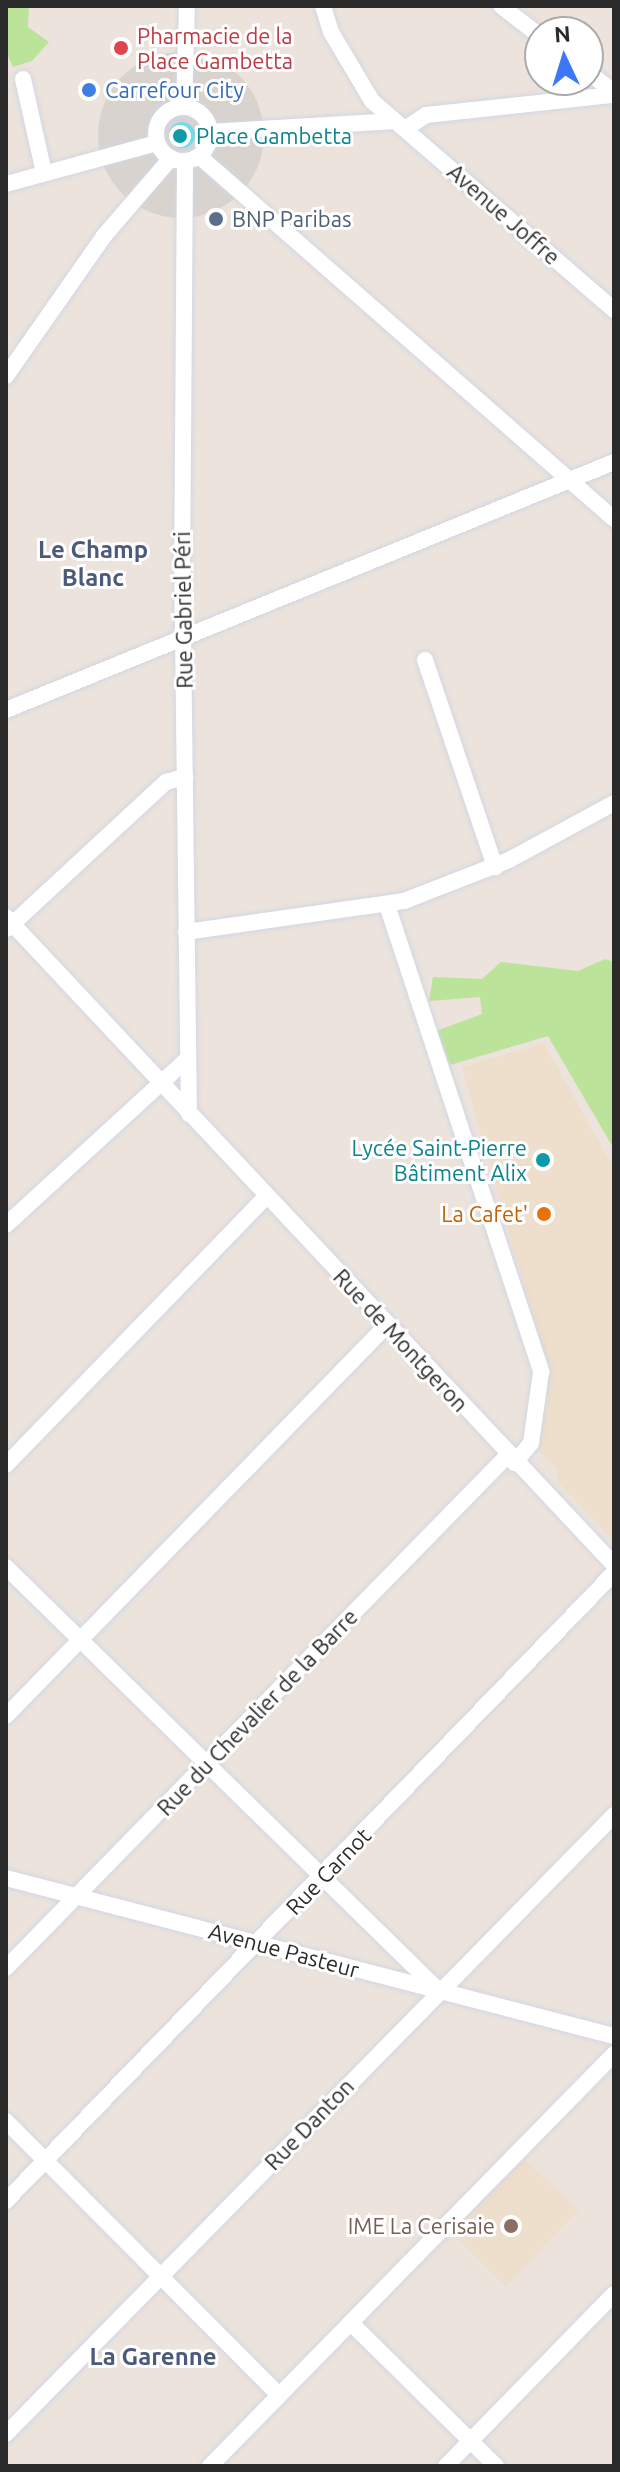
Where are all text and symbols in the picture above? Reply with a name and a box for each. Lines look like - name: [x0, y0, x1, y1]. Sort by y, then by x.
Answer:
- north arrow: [524, 16, 604, 96]
- text: N: [553, 21, 571, 47]
- place label: Pharmacie de la Place Gambetta: [137, 22, 293, 74]
- marker: Pharmacie de la Place Gambetta: [112, 39, 130, 57]
- place label: Carrefour City: [105, 77, 244, 103]
- marker: Carrefour City: [80, 81, 98, 99]
- place label: Place Gambetta: [196, 123, 352, 149]
- marker: Place Gambetta: [171, 127, 189, 145]
- street label: Avenue Joffre: [442, 158, 566, 270]
- place label: BNP Paribas: [232, 206, 352, 232]
- marker: BNP Paribas: [207, 210, 225, 228]
- street label: Rue Gabriel Péri: [168, 531, 198, 689]
- district label: Le Champ Blanc: [38, 536, 148, 592]
- place label: Lycée Saint-Pierre Bâtiment Alix: [351, 1134, 527, 1186]
- marker: Lycée Saint-Pierre Bâtiment Alix: [534, 1151, 552, 1169]
- place label: La Cafet': [441, 1201, 528, 1227]
- marker: La Cafet': [535, 1205, 553, 1223]
- street label: Rue de Montgeron: [328, 1263, 474, 1417]
- street label: Rue du Chevalier de la Barre: [151, 1603, 363, 1821]
- street label: Rue Carnot: [280, 1822, 376, 1920]
- street label: Avenue Pasteur: [206, 1917, 362, 1983]
- street label: Rue Danton: [259, 2073, 359, 2175]
- place label: IME La Cerisaie: [348, 2213, 495, 2239]
- marker: IME La Cerisaie: [502, 2217, 520, 2235]
- district label: La Garenne: [89, 2343, 217, 2371]

